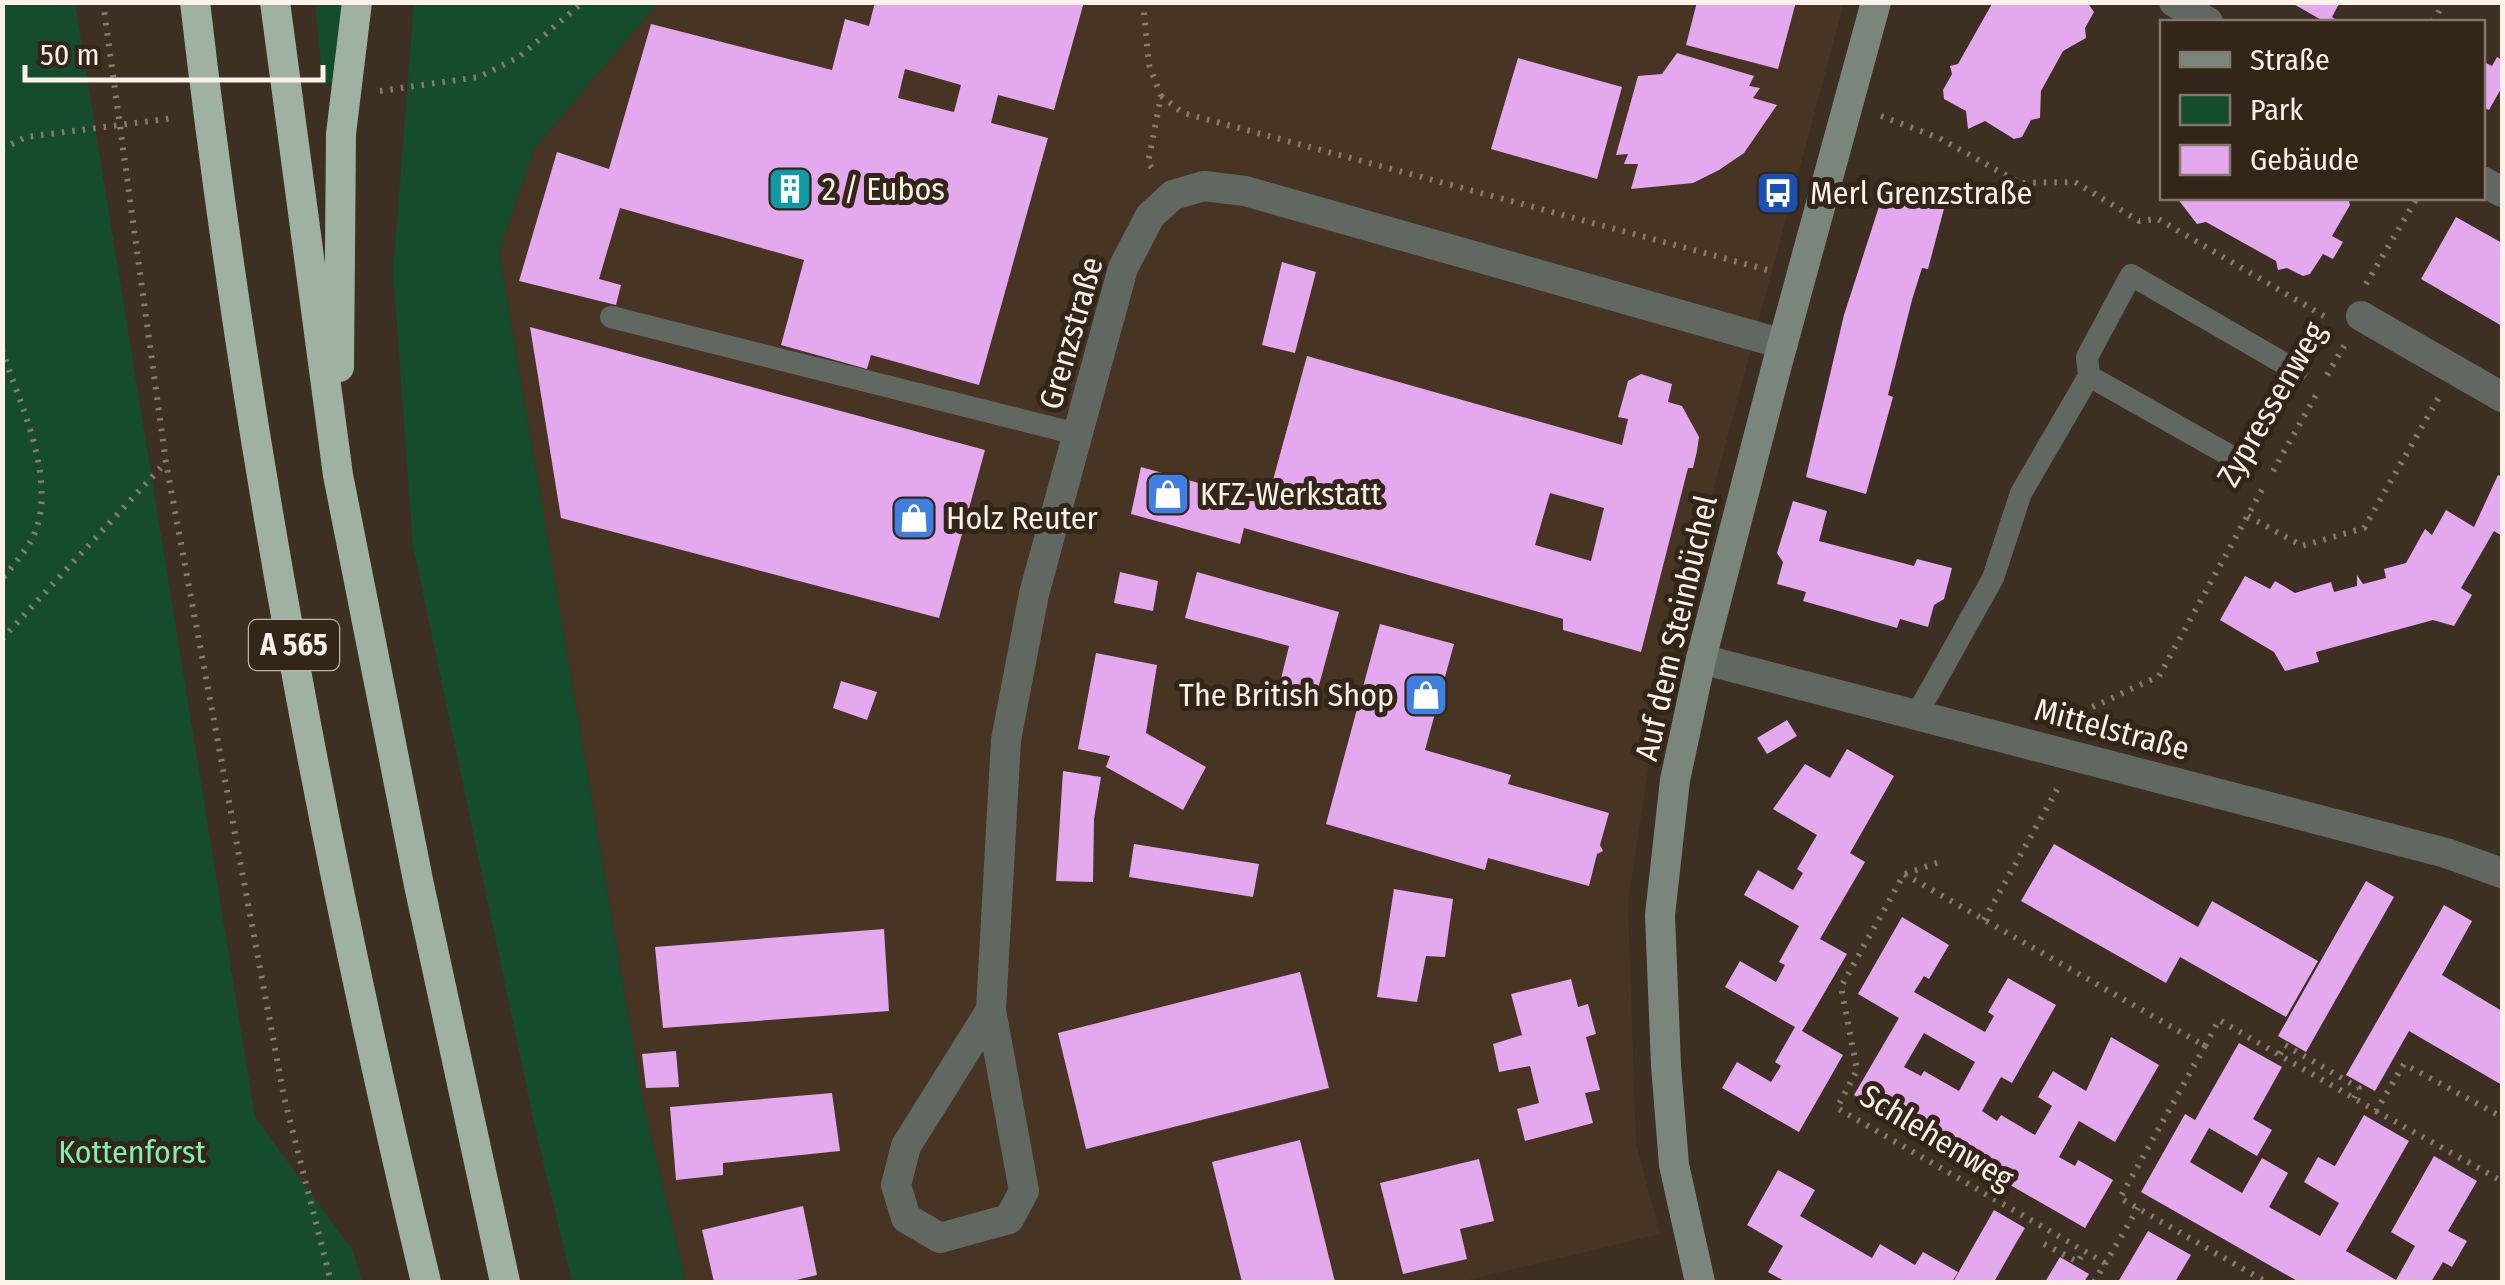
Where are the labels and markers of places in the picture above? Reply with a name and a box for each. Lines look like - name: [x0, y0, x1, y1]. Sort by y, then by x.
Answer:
- building icon: 2 / Eubos: [767, 166, 813, 212]
- place label: 2 / Eubos: [822, 170, 945, 208]
- bus stop icon: Merl Grenzstraße: [1755, 170, 1801, 216]
- place label: Merl Grenzstraße: [1810, 174, 2032, 212]
- shop icon: KFZ-Werkstatt: [1145, 471, 1191, 517]
- place label: KFZ-Werkstatt: [1200, 475, 1382, 513]
- shop icon: Holz Reuter: [891, 495, 937, 541]
- place label: Holz Reuter: [946, 499, 1098, 537]
- shop icon: The British Shop: [1403, 672, 1449, 718]
- place label: The British Shop: [1179, 676, 1394, 714]

